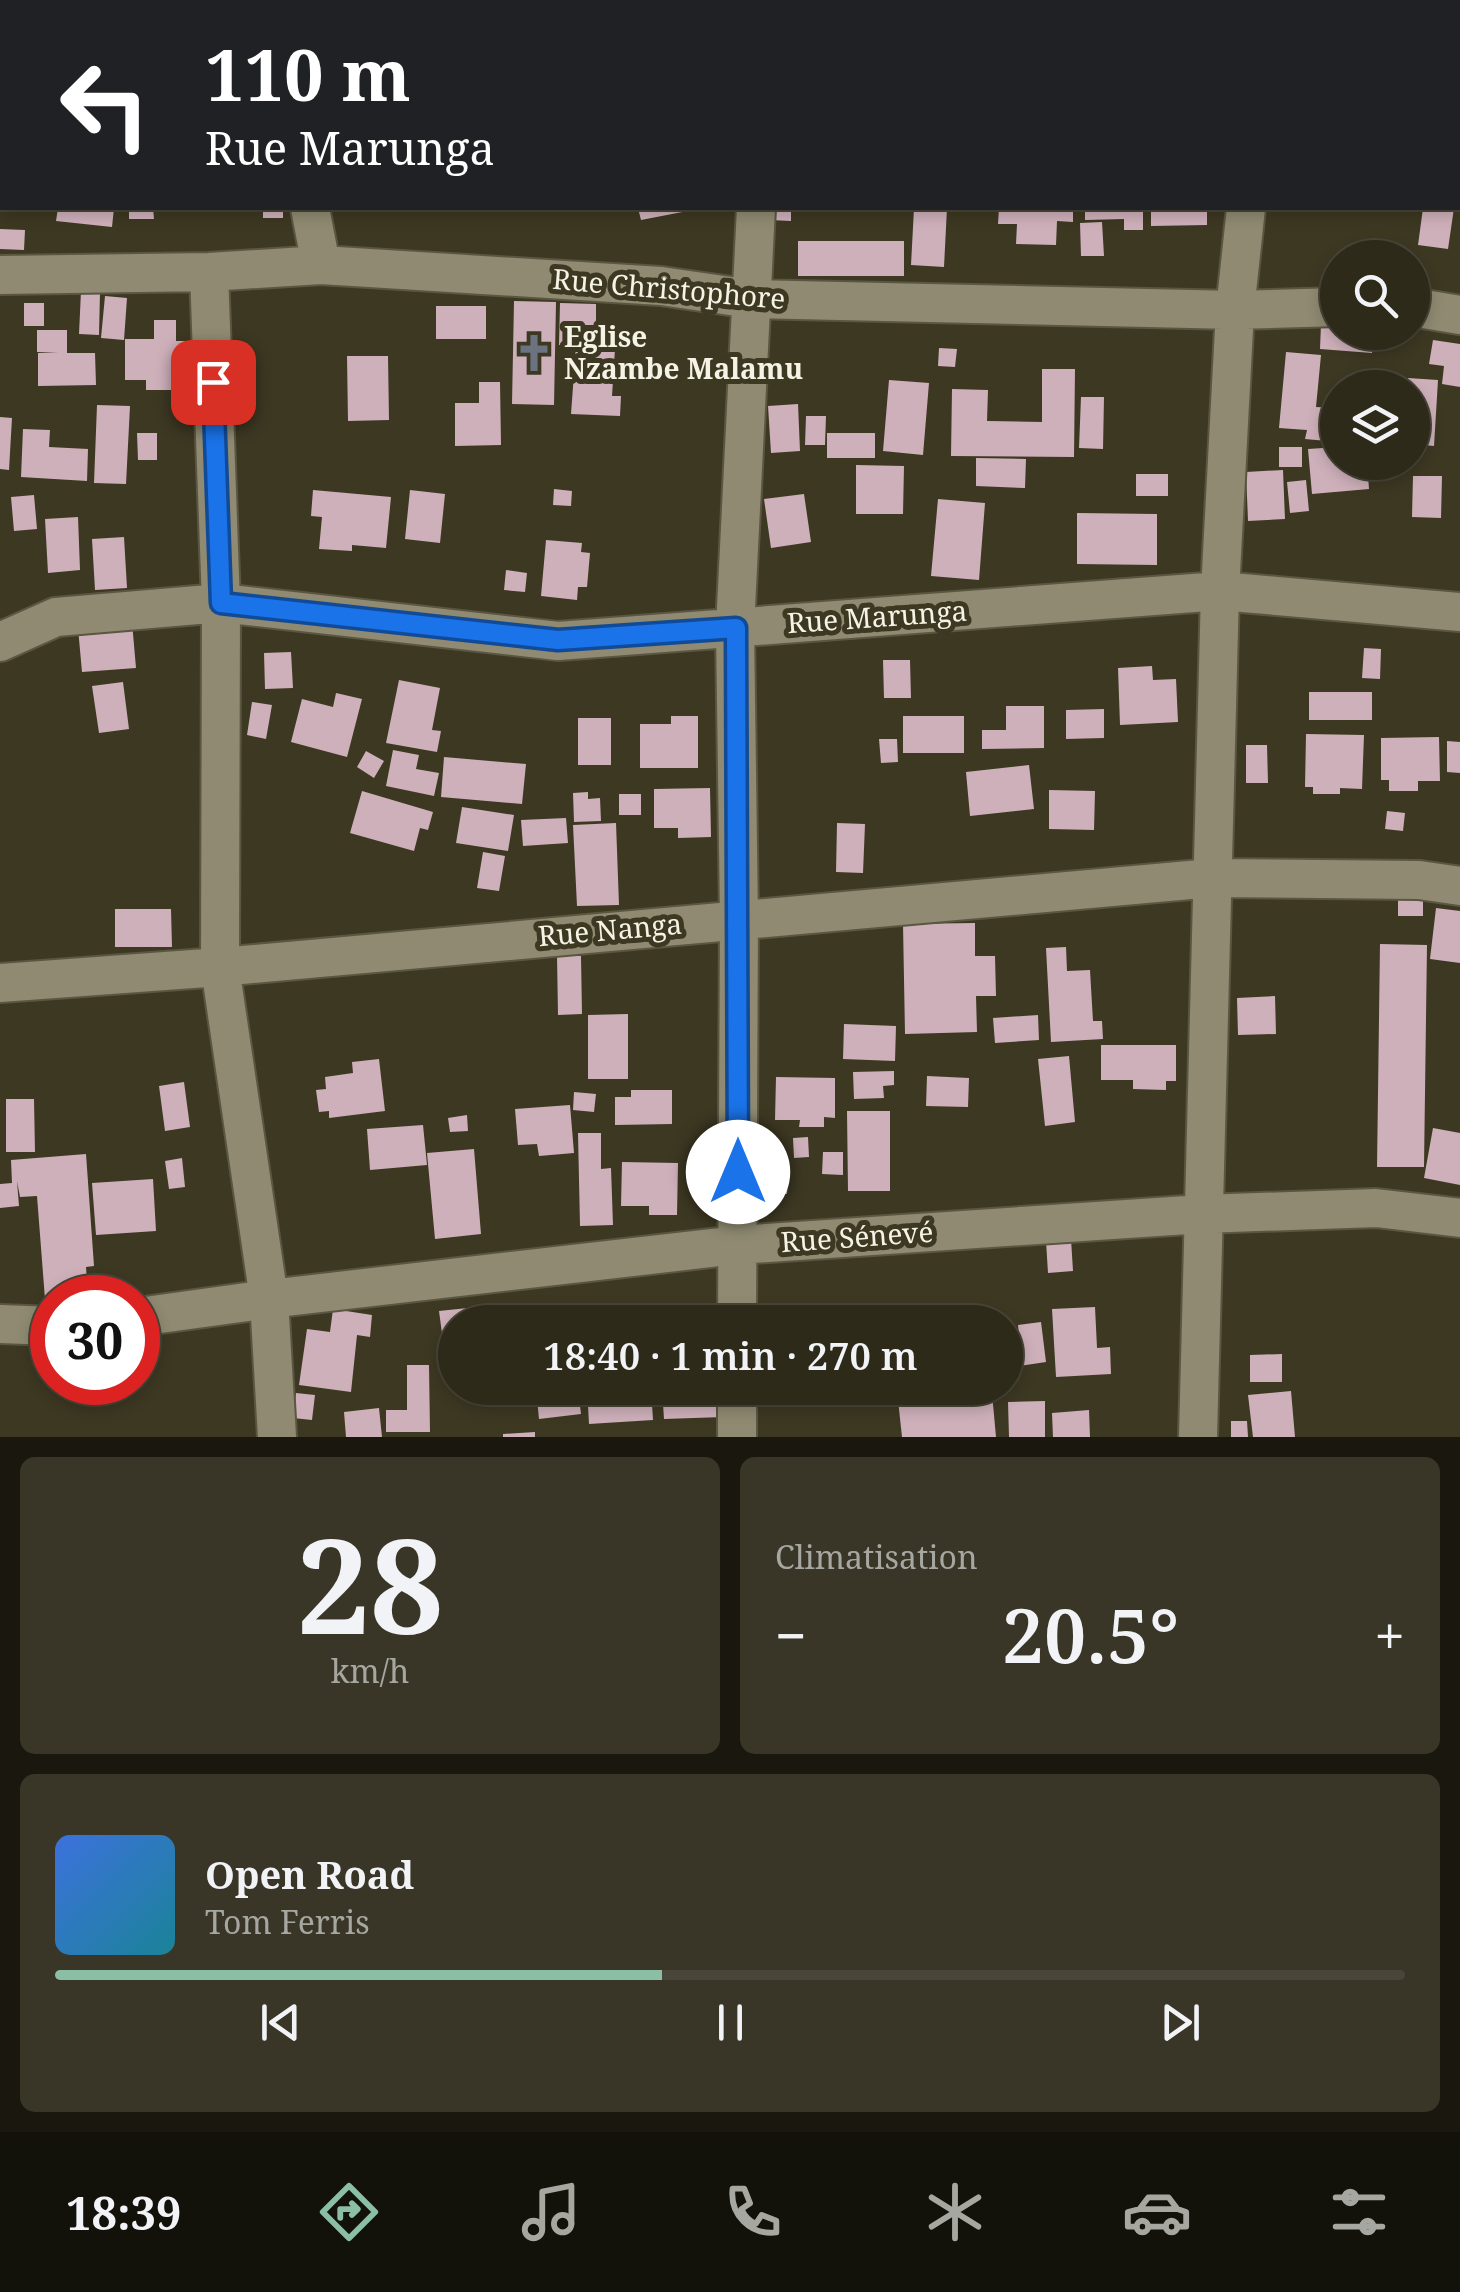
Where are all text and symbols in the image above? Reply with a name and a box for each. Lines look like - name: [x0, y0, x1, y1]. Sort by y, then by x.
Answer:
- text: 110 m: [205, 26, 411, 122]
- icon: left: [40, 40, 170, 170]
- text: Rue Marunga: [205, 117, 495, 178]
- map controls: [1320, 240, 1430, 480]
- button: search: [1320, 240, 1430, 350]
- street label: Rue Christophore: [551, 259, 787, 317]
- place label: Eglise Nzambe Malamu: [564, 317, 803, 387]
- church icon: Eglise Nzambe Malamu: [513, 332, 555, 374]
- pin: [171, 340, 256, 425]
- icon: arrive: [186, 355, 241, 410]
- button: layers: [1320, 370, 1430, 480]
- street label: Rue Marunga: [786, 591, 968, 641]
- street label: Rue Nanga: [536, 904, 684, 954]
- position arrow: [686, 1120, 790, 1224]
- street label: Rue Sénevé: [779, 1212, 934, 1260]
- speed limit sign: 30: [30, 1275, 160, 1405]
- text: 18:40 · 1 min · 270 m: [543, 1329, 918, 1381]
- text: 28: [297, 1495, 443, 1672]
- text: Climatisation: [775, 1535, 978, 1578]
- text: 20.5°: [1002, 1583, 1179, 1685]
- text: −: [775, 1597, 807, 1672]
- text: +: [1374, 1597, 1405, 1672]
- text: km/h: [331, 1649, 409, 1692]
- text: Open Road: [205, 1848, 414, 1900]
- text: Tom Ferris: [205, 1900, 370, 1943]
- icon: previous: [253, 1995, 308, 2050]
- icon: pause: [703, 1995, 758, 2050]
- icon: next: [1153, 1995, 1208, 2050]
- icon: directions: [314, 2177, 384, 2247]
- icon: music: [516, 2177, 586, 2247]
- icon: phone: [718, 2177, 788, 2247]
- icon: climate: [920, 2177, 990, 2247]
- icon: car: [1122, 2177, 1192, 2247]
- icon: filters: [1324, 2177, 1394, 2247]
- text: 18:39: [66, 2182, 181, 2243]

